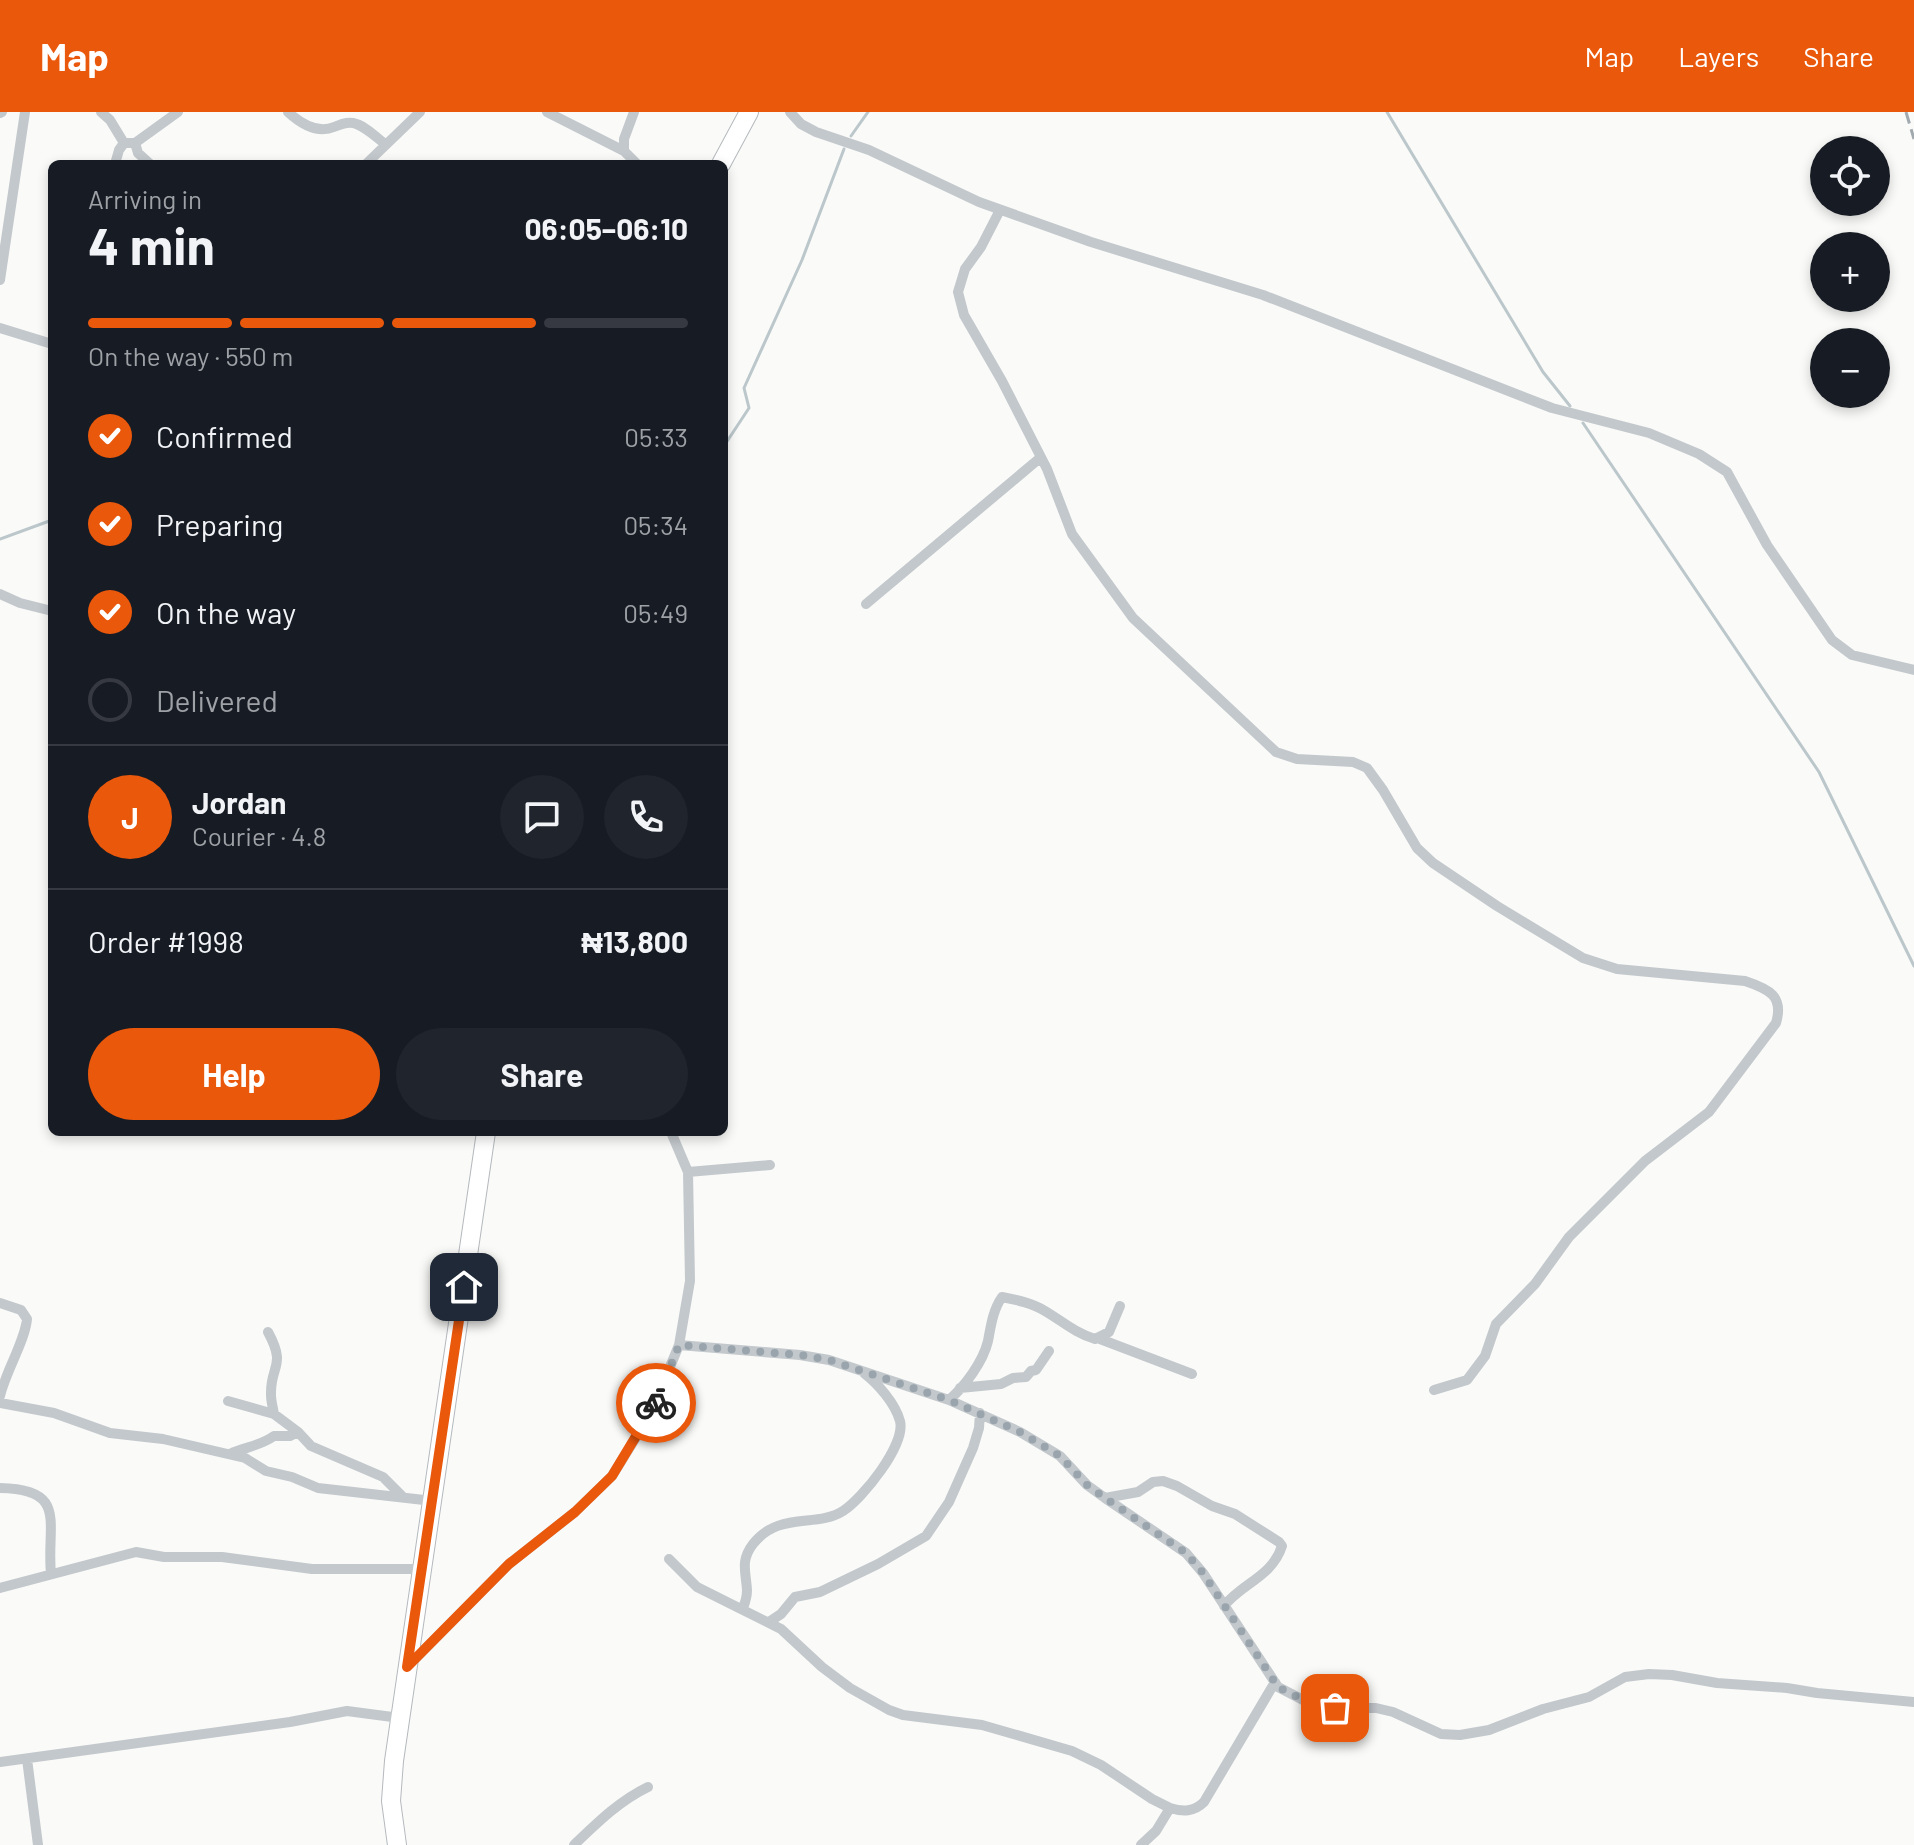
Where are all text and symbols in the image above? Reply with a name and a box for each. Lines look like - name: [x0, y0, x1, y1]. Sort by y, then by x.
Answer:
- text: Map: [40, 33, 109, 79]
- text: Map: [1584, 39, 1634, 73]
- text: Layers: [1678, 39, 1759, 73]
- text: Share: [1803, 39, 1874, 73]
- map controls: [1810, 136, 1890, 408]
- button: locate: [1810, 136, 1890, 216]
- text: Arriving in: [88, 183, 202, 214]
- text: 06:05–06:10: [524, 210, 688, 246]
- text: 4 min: [88, 213, 215, 275]
- button: +: [1810, 232, 1890, 312]
- button: −: [1810, 328, 1890, 408]
- text: On the way · 550 m: [88, 340, 293, 371]
- icon: check: [88, 414, 132, 458]
- text: Confirmed: [156, 418, 293, 454]
- text: 05:33: [624, 421, 688, 452]
- icon: check: [88, 502, 132, 546]
- text: Preparing: [156, 506, 283, 542]
- text: 05:34: [623, 509, 688, 540]
- icon: check: [88, 590, 132, 634]
- text: On the way: [156, 594, 296, 630]
- text: 05:49: [623, 597, 688, 628]
- text: Delivered: [156, 682, 278, 718]
- button: chat: [500, 775, 584, 859]
- button: phone: [604, 775, 688, 859]
- text: Jordan: [192, 784, 287, 820]
- text: J: [121, 799, 139, 835]
- text: Courier · 4.8: [192, 820, 326, 851]
- text: Order #1998: [88, 923, 244, 959]
- text: ₦13,800: [581, 923, 688, 959]
- button: Help: [88, 1028, 380, 1120]
- button: Share: [396, 1028, 688, 1120]
- pin: [430, 1253, 498, 1321]
- icon: home: [442, 1265, 486, 1309]
- courier: [616, 1363, 696, 1443]
- icon: bike: [634, 1381, 678, 1425]
- pin: [1301, 1674, 1369, 1742]
- icon: bag: [1313, 1686, 1357, 1730]

